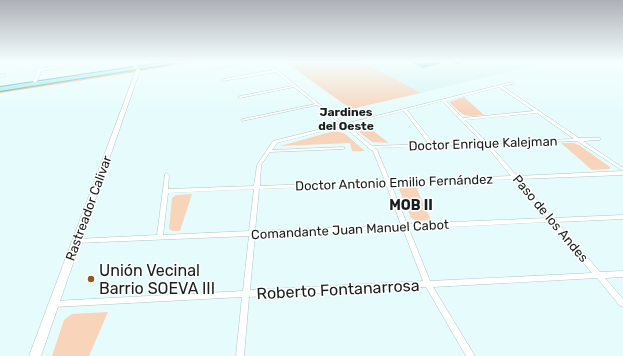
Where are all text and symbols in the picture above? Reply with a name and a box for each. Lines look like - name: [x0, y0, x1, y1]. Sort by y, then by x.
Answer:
- district label: Jardines del Oeste: [318, 105, 374, 133]
- street label: Doctor Enrique Kalejman: [408, 133, 558, 154]
- street label: Rastreador Calivar: [62, 153, 114, 263]
- street label: Doctor Antonio Emilio Fernández: [295, 172, 494, 193]
- street label: Paso de los Andes: [510, 172, 592, 265]
- district label: MOB II: [389, 197, 433, 214]
- street label: Comandante Juan Manuel Cabot: [251, 217, 449, 242]
- place label: Unión Vecinal Barrio SOEVA III: [99, 261, 215, 298]
- marker: Unión Vecinal Barrio SOEVA III: [86, 274, 96, 284]
- street label: Roberto Fontanarrosa: [256, 276, 420, 303]

